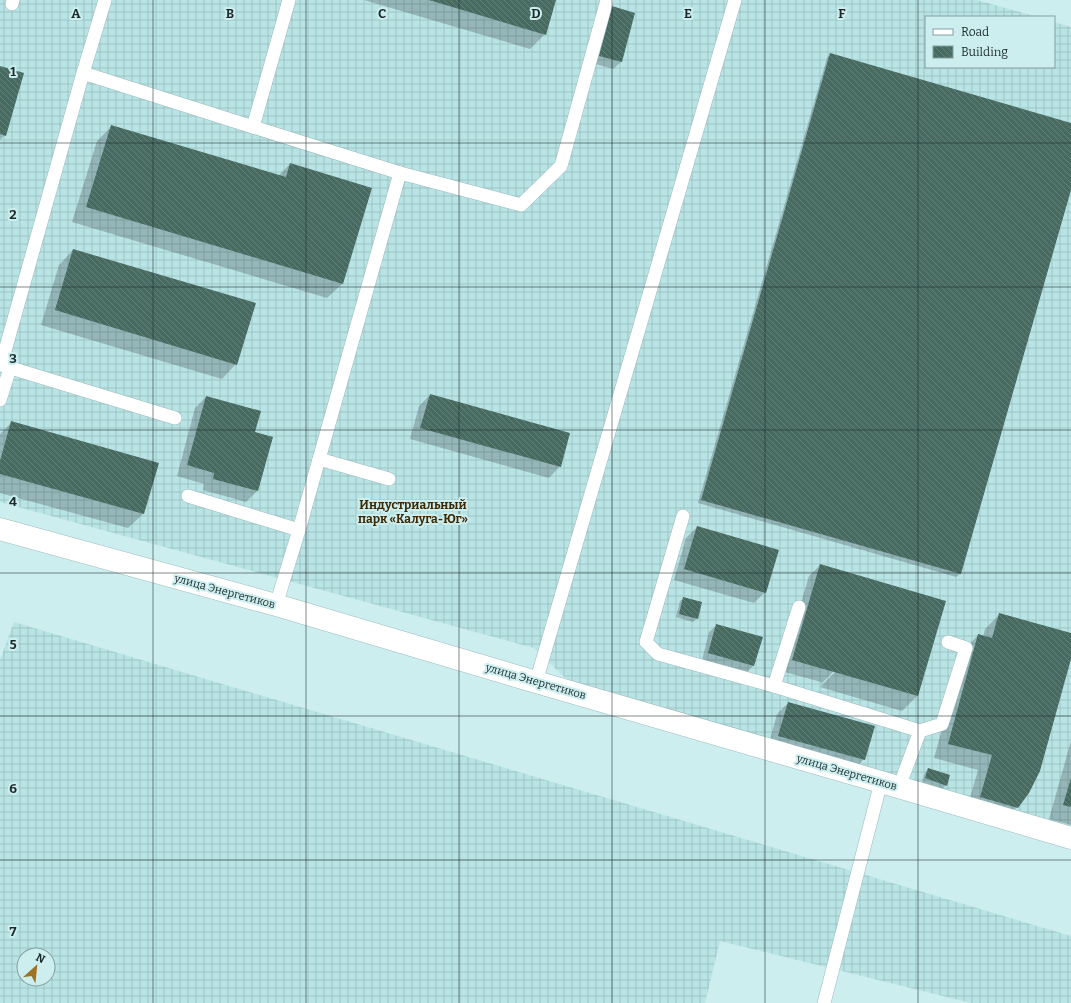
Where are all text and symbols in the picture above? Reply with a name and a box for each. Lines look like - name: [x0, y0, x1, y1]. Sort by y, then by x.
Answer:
- text: A: [71, 6, 81, 21]
- text: B: [226, 6, 234, 21]
- text: C: [378, 6, 386, 21]
- text: D: [531, 6, 541, 21]
- text: E: [684, 6, 692, 21]
- text: F: [838, 6, 846, 21]
- legend: [925, 16, 1055, 68]
- text: Road: [961, 25, 989, 39]
- text: Building: [961, 45, 1008, 59]
- text: 1: [10, 64, 16, 79]
- text: 2: [9, 207, 17, 222]
- text: 3: [9, 351, 17, 366]
- text: 4: [9, 494, 17, 509]
- district label: Индустриальный парк «Калуга-Юг»: [358, 498, 468, 526]
- street label: улица Энергетиков: [172, 572, 277, 611]
- text: 5: [9, 637, 17, 652]
- street label: улица Энергетиков: [483, 661, 588, 702]
- street label: улица Энергетиков: [794, 752, 899, 793]
- text: 6: [9, 781, 17, 796]
- text: 7: [10, 924, 17, 939]
- north arrow: [16, 947, 56, 987]
- text: N: [34, 951, 47, 966]

